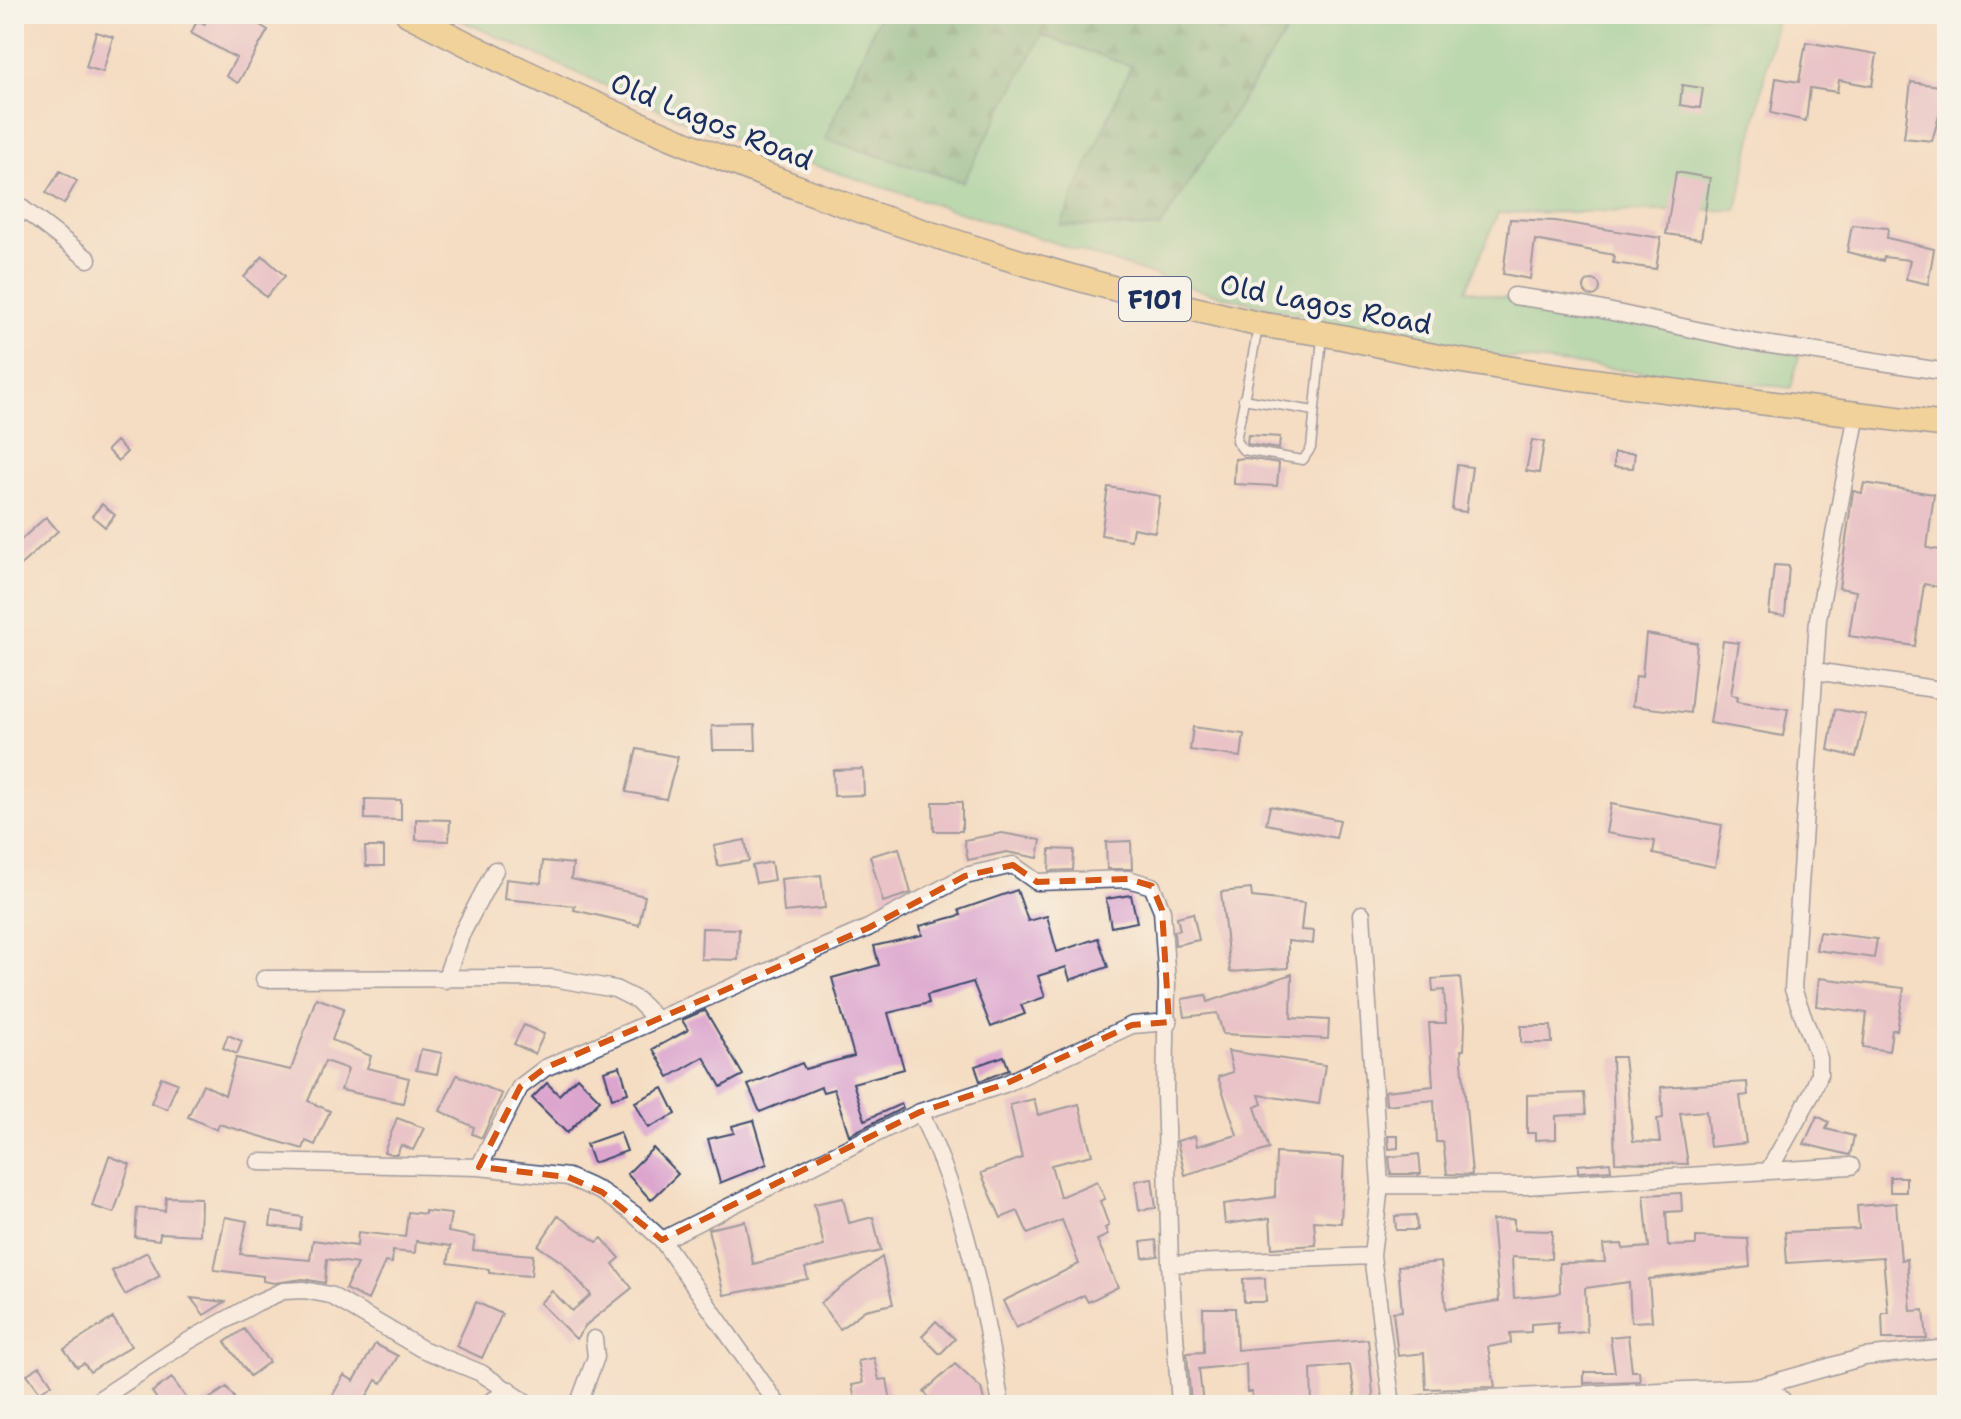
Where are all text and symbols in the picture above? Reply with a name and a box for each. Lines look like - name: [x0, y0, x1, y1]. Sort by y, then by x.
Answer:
- street label: Old Lagos Road: [605, 63, 819, 179]
- street label: Old Lagos Road: [1217, 265, 1435, 343]
- road number: F101: [1119, 277, 1191, 321]

